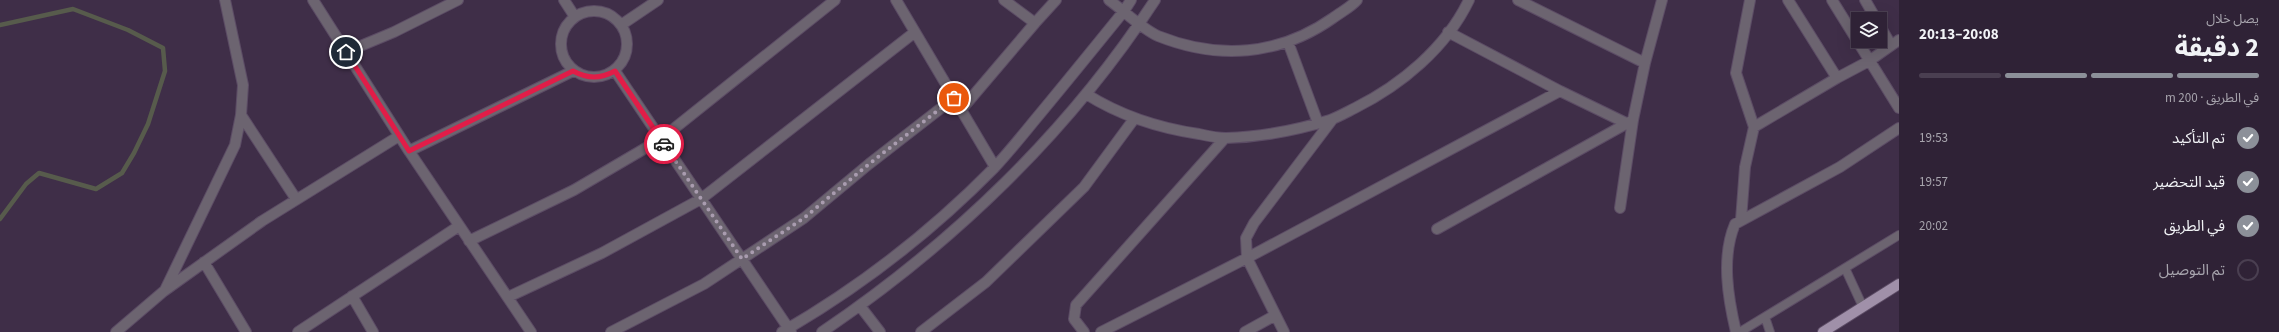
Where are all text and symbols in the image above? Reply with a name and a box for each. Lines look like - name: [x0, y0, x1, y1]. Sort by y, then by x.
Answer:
- text: يصل خلال: [2206, 10, 2259, 28]
- map controls: [1851, 12, 1887, 48]
- button: layers: [1851, 12, 1887, 48]
- text: 20:08–20:13: [1919, 24, 1999, 45]
- text: 2 دقيقة: [2175, 29, 2259, 66]
- pin: [329, 35, 363, 69]
- icon: home: [335, 41, 357, 63]
- pin: [937, 81, 971, 115]
- icon: bag: [943, 87, 965, 109]
- text: في الطريق · 200 m: [2165, 89, 2259, 107]
- courier: [644, 124, 684, 164]
- icon: check: [2237, 127, 2259, 149]
- text: تم التأكيد: [2172, 128, 2225, 149]
- text: 19:53: [1919, 129, 1948, 147]
- icon: car: [653, 133, 675, 155]
- icon: check: [2237, 171, 2259, 193]
- text: قيد التحضير: [2153, 172, 2225, 193]
- text: 19:57: [1919, 173, 1948, 191]
- icon: check: [2237, 215, 2259, 237]
- text: في الطريق: [2164, 216, 2225, 237]
- text: 20:02: [1919, 217, 1948, 235]
- text: تم التوصيل: [2159, 260, 2225, 281]

